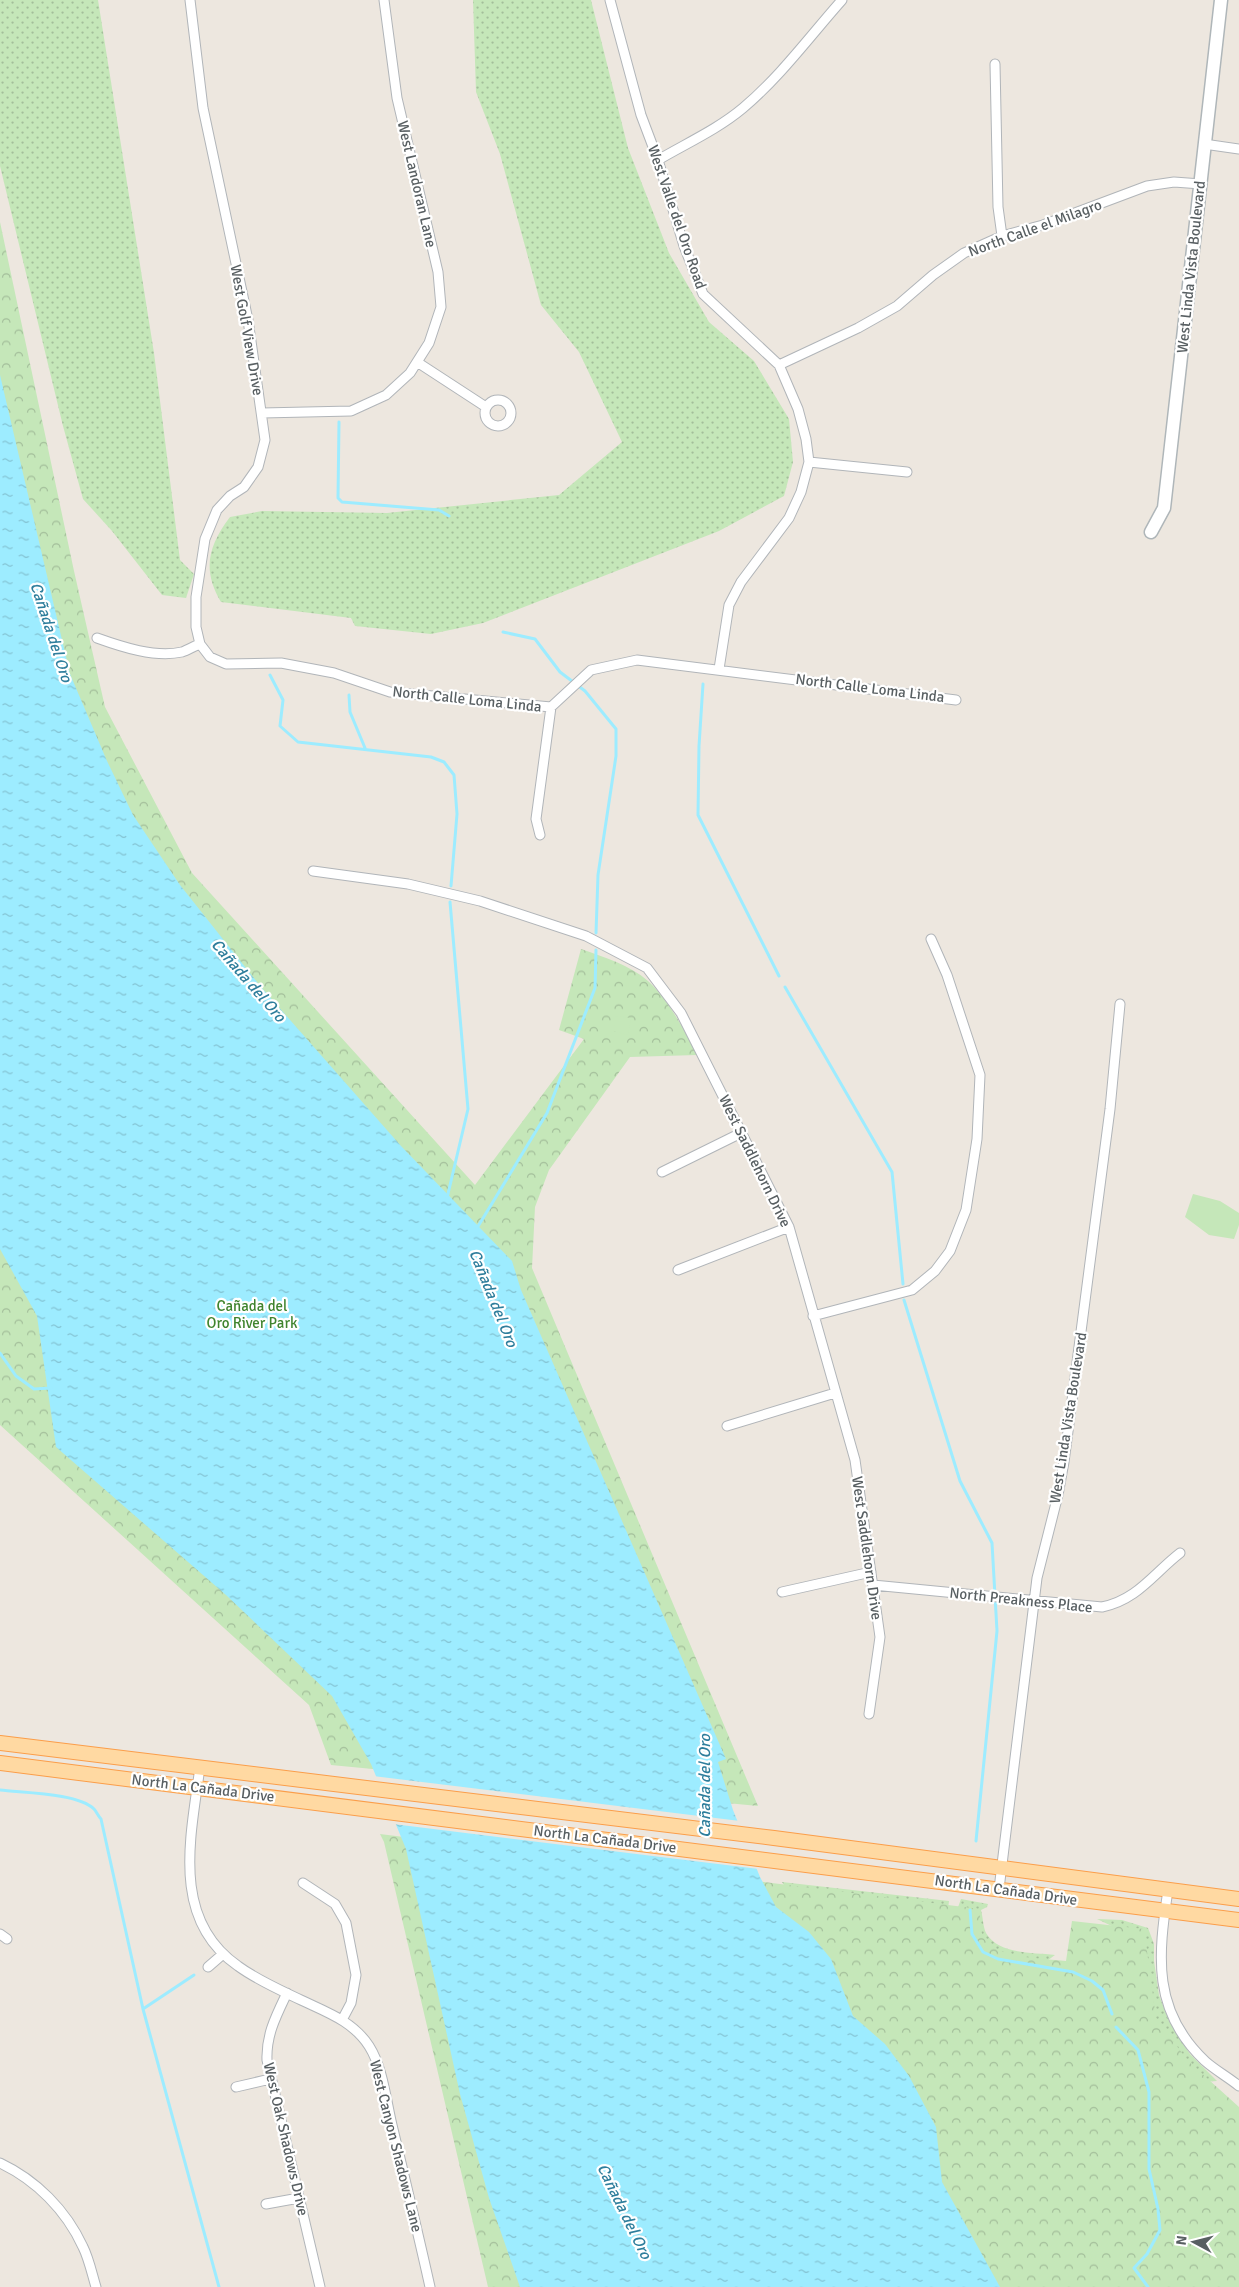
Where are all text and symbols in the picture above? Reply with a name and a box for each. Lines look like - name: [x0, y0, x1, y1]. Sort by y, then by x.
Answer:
- street label: West Landoran Lane: [394, 119, 440, 249]
- street label: West Valle del Oro Road: [644, 143, 710, 291]
- street label: West Linda Vista Boulevard: [1173, 180, 1209, 354]
- street label: North Calle el Milagro: [966, 195, 1104, 261]
- street label: West Golf View Drive: [227, 263, 267, 397]
- water label: Cañada del Oro: [26, 580, 77, 685]
- street label: North Calle Loma Linda: [795, 670, 945, 706]
- street label: North Calle Loma Linda: [392, 682, 542, 716]
- water label: Cañada del Oro: [207, 935, 290, 1027]
- street label: West Saddlehorn Drive: [715, 1092, 795, 1230]
- water label: Cañada del Oro: [464, 1247, 522, 1351]
- park label: Cañada del Oro River Park: [207, 1297, 298, 1332]
- street label: West Linda Vista Boulevard: [1046, 1331, 1090, 1505]
- street label: West Saddlehorn Drive: [848, 1475, 886, 1621]
- street label: North Preakness Place: [949, 1584, 1093, 1616]
- water label: Cañada del Oro: [695, 1733, 715, 1838]
- street label: North La Cañada Drive: [131, 1770, 275, 1806]
- street label: North La Cañada Drive: [533, 1821, 677, 1857]
- street label: North La Cañada Drive: [934, 1871, 1078, 1909]
- street label: West Canyon Shadows Lane: [366, 2058, 426, 2234]
- street label: West Oak Shadows Drive: [260, 2061, 312, 2217]
- water label: Cañada del Oro: [592, 2160, 656, 2263]
- north arrow: [1169, 2217, 1219, 2267]
- text: N: [1173, 2235, 1191, 2246]

